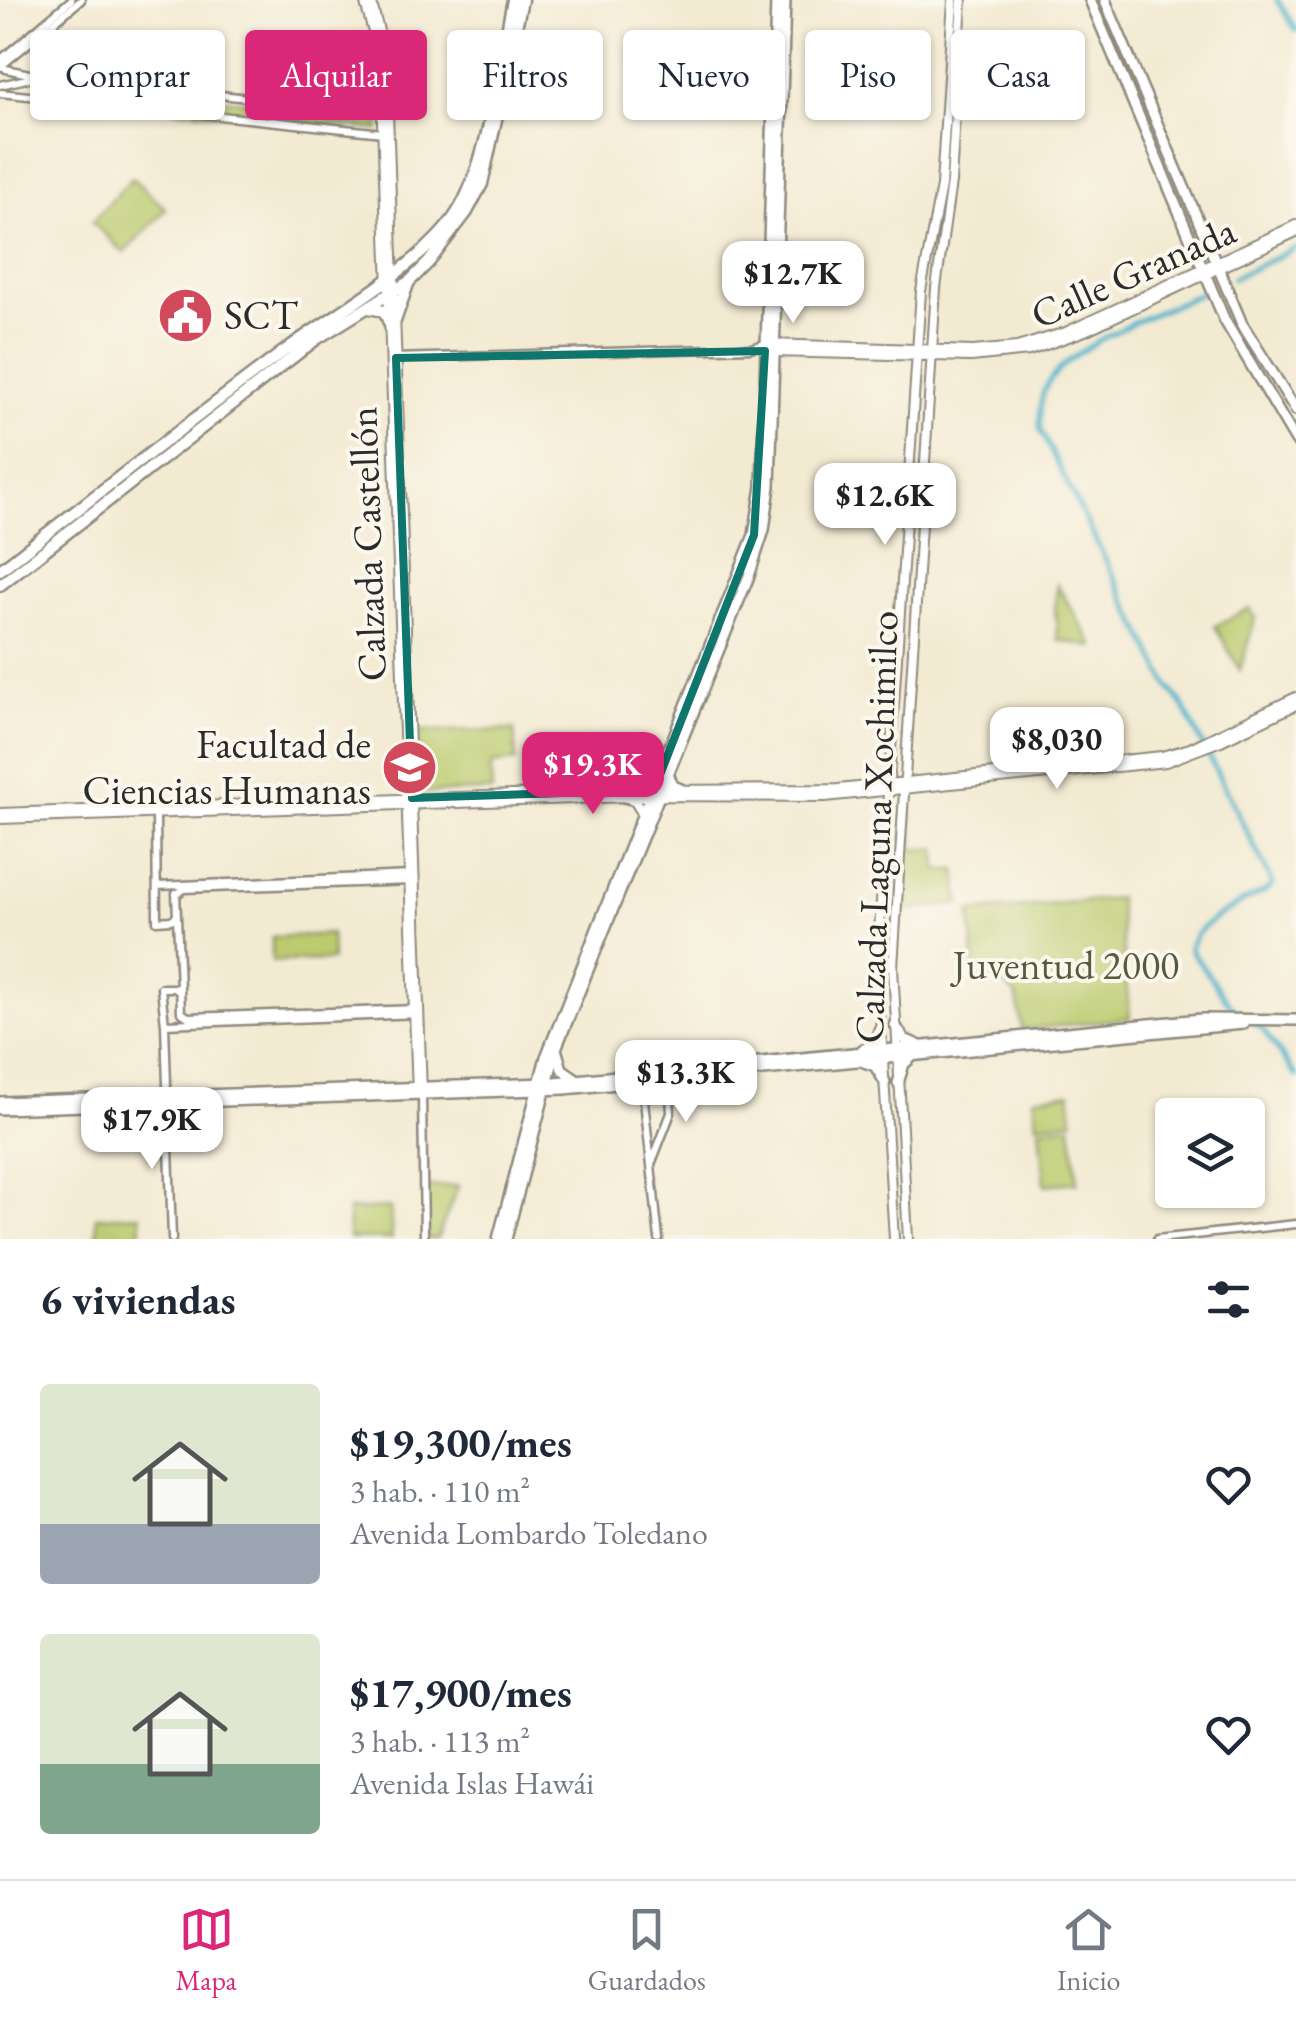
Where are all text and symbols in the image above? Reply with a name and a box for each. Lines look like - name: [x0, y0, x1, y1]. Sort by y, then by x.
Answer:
- chip: Comprar: [30, 30, 225, 120]
- chip: Alquilar: [245, 30, 427, 120]
- chip: Filtros: [447, 30, 603, 120]
- chip: Nuevo: [623, 30, 785, 120]
- chip: Piso: [805, 30, 931, 120]
- chip: Casa: [951, 30, 1085, 120]
- street label: Calle Granada: [1022, 204, 1244, 340]
- pin: $12.7K: [712, 241, 874, 326]
- text: $12.7K: [744, 252, 842, 294]
- public building icon: SCT: [155, 285, 215, 345]
- place label: SCT: [224, 289, 298, 341]
- street label: Calzada Castellón: [336, 406, 398, 682]
- pin: $12.6K: [804, 463, 966, 548]
- text: $12.6K: [836, 474, 934, 516]
- street label: Calzada Laguna Xochimilco: [842, 610, 910, 1044]
- pin: $8,030: [976, 707, 1138, 792]
- place label: Facultad de Ciencias Humanas: [83, 718, 371, 816]
- text: $8,030: [1012, 718, 1102, 760]
- pin: $19.3K: [512, 732, 674, 817]
- school or university icon: Facultad de Ciencias Humanas: [380, 737, 440, 797]
- text: $19.3K: [544, 743, 642, 785]
- park label: Juventud 2000: [950, 939, 1179, 991]
- pin: $13.3K: [605, 1040, 767, 1125]
- text: $13.3K: [637, 1051, 735, 1093]
- pin: $17.9K: [71, 1087, 233, 1172]
- text: $17.9K: [103, 1098, 201, 1140]
- map controls: [1155, 1098, 1265, 1208]
- button: layers: [1155, 1098, 1265, 1208]
- text: 6 viviendas: [40, 1272, 236, 1327]
- icon: filters: [1201, 1272, 1256, 1327]
- text: $19,300/mes: [350, 1415, 572, 1470]
- icon: home: [120, 1424, 240, 1544]
- icon: heart: [1201, 1457, 1256, 1512]
- text: 3 hab. · 110 m²: [350, 1470, 530, 1512]
- text: Avenida Lombardo Toledano: [350, 1512, 708, 1554]
- text: $17,900/mes: [350, 1665, 572, 1720]
- icon: home: [120, 1674, 240, 1794]
- icon: heart: [1201, 1707, 1256, 1762]
- text: 3 hab. · 113 m²: [350, 1720, 530, 1762]
- text: Avenida Islas Hawái: [350, 1762, 594, 1804]
- tab: Mapa: [176, 1902, 237, 1998]
- tab: Guardados: [588, 1902, 706, 1998]
- tab: Inicio: [1057, 1902, 1120, 1998]

